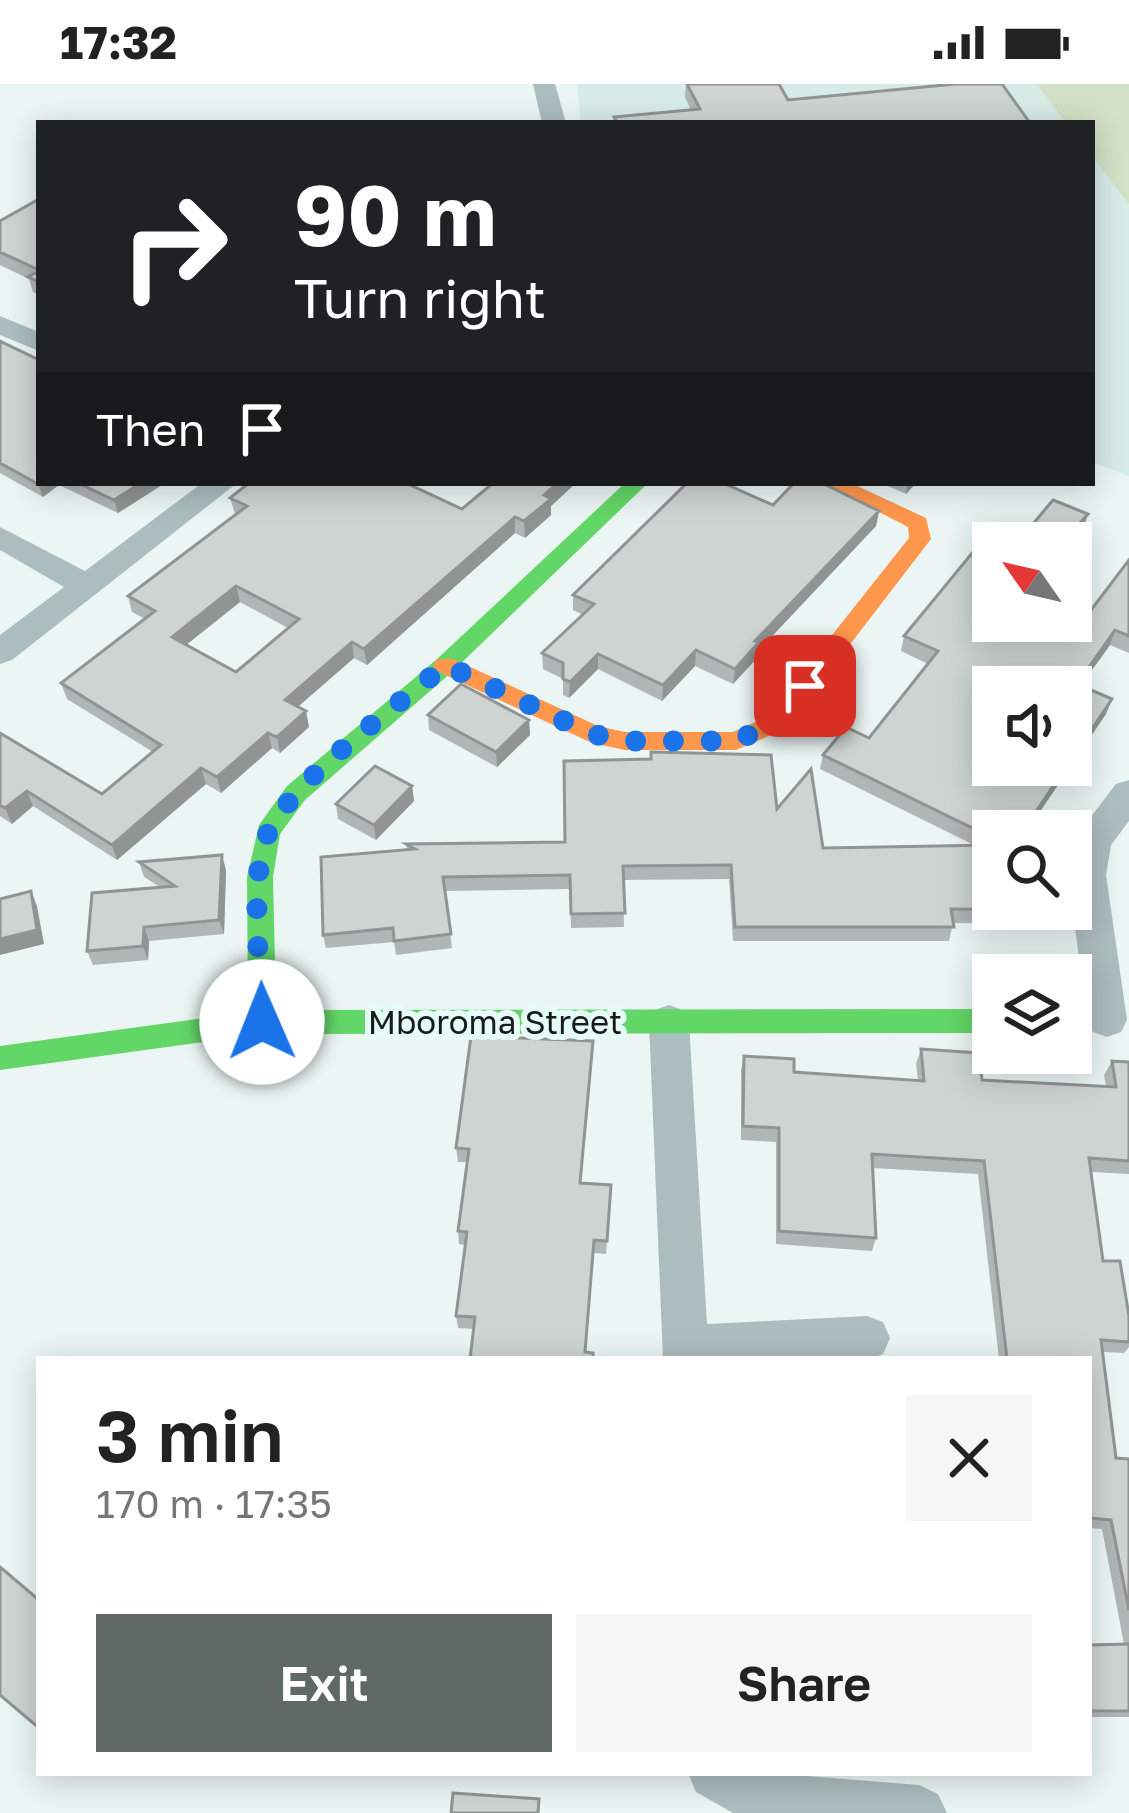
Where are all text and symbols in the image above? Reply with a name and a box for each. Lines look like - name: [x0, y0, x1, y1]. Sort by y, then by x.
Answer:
- text: 17:32: [60, 15, 177, 69]
- text: 90 m: [294, 164, 496, 264]
- icon: right: [96, 168, 252, 324]
- text: Turn right: [294, 265, 546, 330]
- icon: arrive: [229, 396, 295, 462]
- text: Then: [96, 402, 205, 456]
- north arrow: [972, 522, 1092, 642]
- map controls: [972, 522, 1092, 1074]
- pin: [754, 635, 856, 737]
- icon: arrive: [772, 653, 838, 719]
- button: sound: [972, 666, 1092, 786]
- button: search: [972, 810, 1092, 930]
- button: layers: [972, 954, 1092, 1074]
- position arrow: [199, 959, 325, 1085]
- street label: Mboroma Street: [368, 1002, 622, 1041]
- text: 3 min: [96, 1391, 284, 1478]
- button: close: [906, 1395, 1032, 1521]
- text: 170 m · 17:35: [96, 1480, 332, 1527]
- button: Exit: [96, 1614, 552, 1752]
- button: Share: [576, 1614, 1032, 1752]

